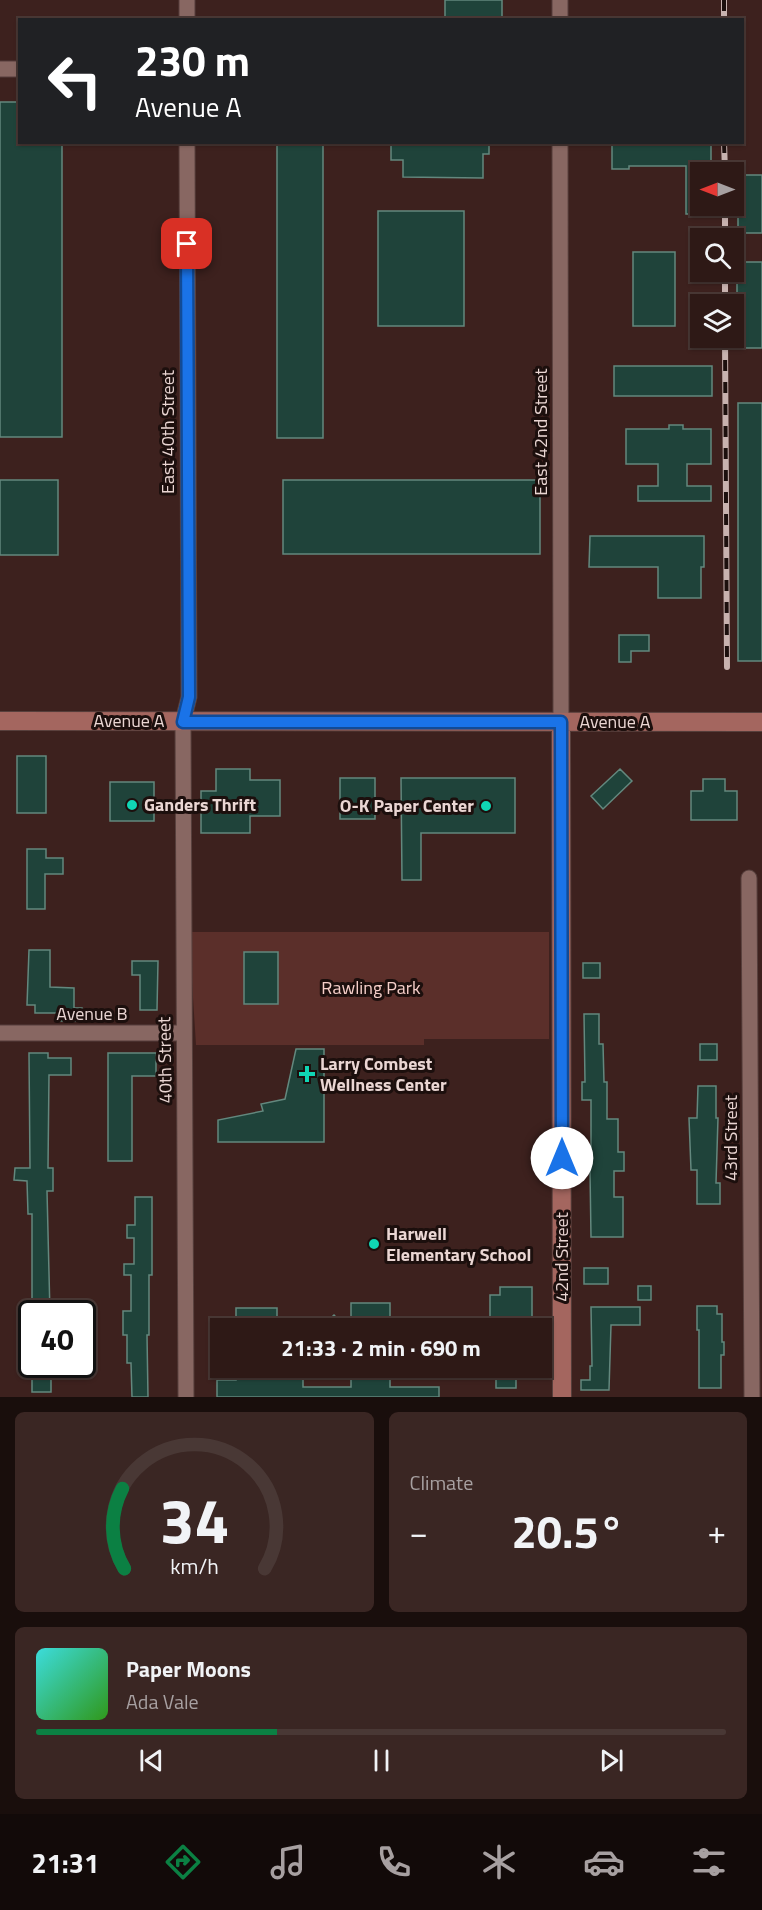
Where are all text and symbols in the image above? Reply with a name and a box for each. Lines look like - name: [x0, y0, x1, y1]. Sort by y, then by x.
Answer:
- text: 230 m: [135, 28, 250, 92]
- icon: left: [36, 42, 114, 120]
- text: Avenue A: [135, 86, 242, 127]
- north arrow: [690, 162, 744, 216]
- map controls: [690, 162, 744, 348]
- pin: [161, 218, 212, 269]
- icon: arrive: [170, 227, 203, 260]
- button: search: [690, 228, 744, 282]
- button: layers: [690, 294, 744, 348]
- street label: East 42nd Street: [527, 368, 554, 496]
- street label: East 40th Street: [154, 369, 181, 494]
- street label: Avenue A: [94, 707, 165, 734]
- street label: Avenue A: [580, 708, 651, 735]
- place label: Ganders Thrift: [144, 791, 257, 818]
- place label: O-K Paper Center: [340, 792, 474, 819]
- marker: Ganders Thrift: [125, 798, 139, 812]
- marker: O-K Paper Center: [479, 799, 493, 813]
- park label: Rawling Park: [321, 974, 421, 1001]
- street label: Avenue B: [56, 1000, 128, 1027]
- street label: 40th Street: [150, 1016, 179, 1103]
- place label: Larry Combest Wellness Center: [320, 1050, 447, 1098]
- marker: Larry Combest Wellness Center: [298, 1065, 316, 1083]
- street label: 43rd Street: [717, 1094, 744, 1181]
- position arrow: [530, 1126, 594, 1190]
- street label: 42nd Street: [548, 1211, 575, 1302]
- place label: Harwell Elementary School: [386, 1220, 531, 1268]
- marker: Harwell Elementary School: [367, 1237, 381, 1251]
- speed limit sign: 40: [18, 1300, 96, 1378]
- text: 21:33 · 2 min · 690 m: [281, 1331, 481, 1365]
- text: Climate: [410, 1467, 473, 1498]
- text: 34: [159, 1472, 229, 1567]
- text: 20.5°: [512, 1497, 624, 1565]
- text: −: [410, 1507, 428, 1557]
- text: +: [708, 1507, 726, 1557]
- text: km/h: [170, 1550, 219, 1582]
- text: Paper Moons: [126, 1652, 251, 1686]
- text: Ada Vale: [126, 1686, 199, 1717]
- icon: previous: [135, 1744, 168, 1777]
- icon: pause: [365, 1744, 398, 1777]
- icon: next: [595, 1744, 628, 1777]
- icon: directions: [162, 1841, 204, 1883]
- icon: music: [267, 1841, 309, 1883]
- icon: phone: [373, 1841, 415, 1883]
- icon: climate: [478, 1841, 520, 1883]
- icon: car: [583, 1841, 625, 1883]
- icon: filters: [688, 1841, 730, 1883]
- text: 21:31: [32, 1842, 99, 1883]

